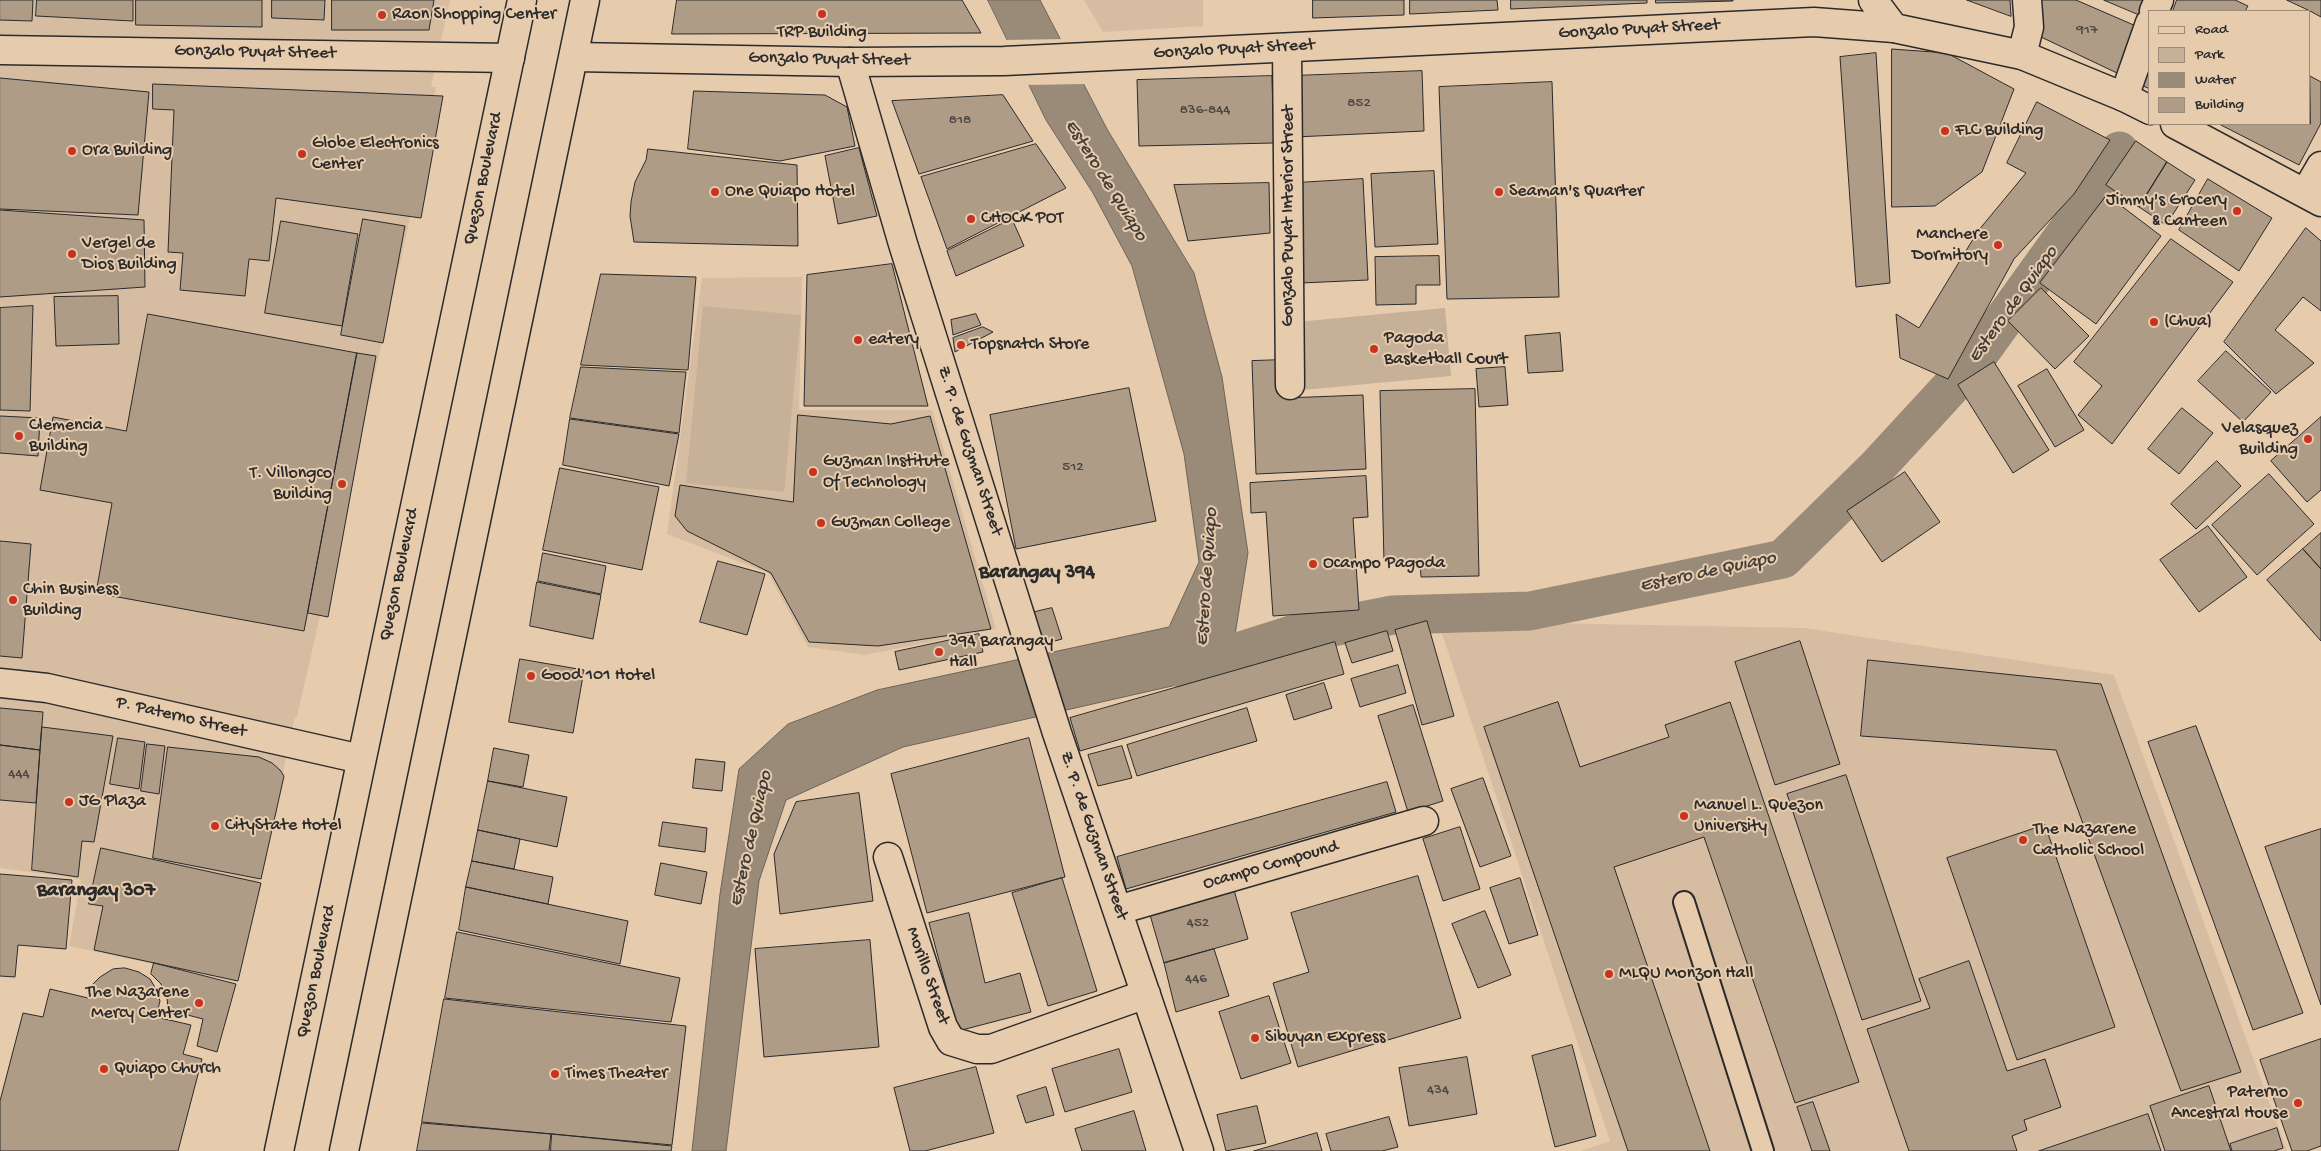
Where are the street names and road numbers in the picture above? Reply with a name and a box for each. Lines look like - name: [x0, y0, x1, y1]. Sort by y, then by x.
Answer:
- street label: Gonzalo Puyat Street: [1558, 15, 1720, 45]
- street label: Gonzalo Puyat Street: [1153, 35, 1315, 65]
- street label: Gonzalo Puyat Street: [174, 41, 336, 65]
- street label: Gonzalo Puyat Street: [748, 48, 910, 72]
- street label: Gonzalo Puyat Interior Street: [1278, 105, 1300, 327]
- street label: Quezon Boulevard: [459, 111, 509, 247]
- street label: Z. P. de Guzman Street: [931, 364, 1007, 538]
- street label: Quezon Boulevard: [375, 507, 425, 643]
- street label: P. Paterno Street: [114, 693, 248, 743]
- street label: Z. P. de Guzman Street: [1054, 749, 1132, 923]
- street label: Ocampo Compound: [1201, 836, 1341, 896]
- street label: Quezon Boulevard: [292, 904, 342, 1040]
- street label: Morillo Street: [900, 924, 954, 1028]

